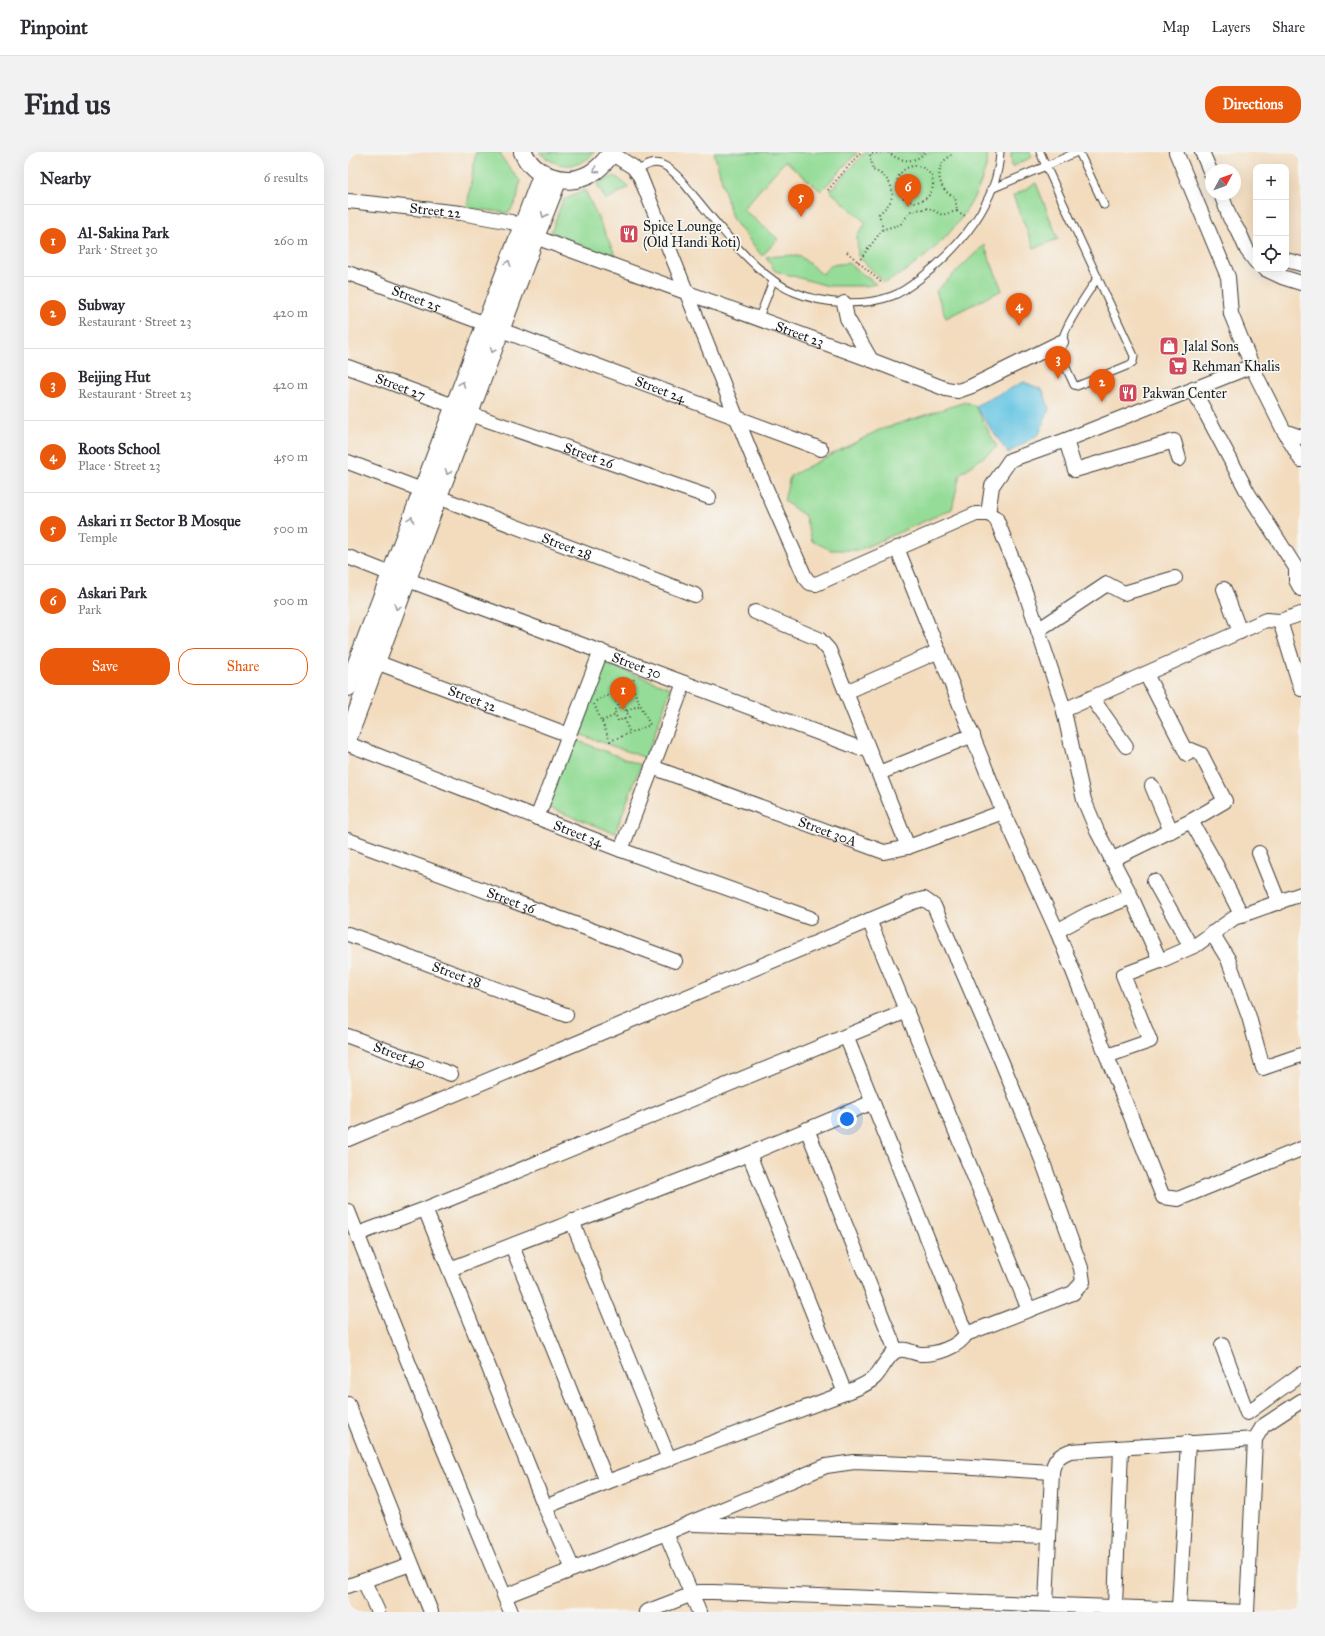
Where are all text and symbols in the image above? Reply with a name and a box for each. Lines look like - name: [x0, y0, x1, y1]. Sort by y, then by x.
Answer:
- text: Pinpoint: [20, 16, 88, 39]
- text: Map: [1162, 19, 1190, 36]
- text: Layers: [1212, 19, 1250, 36]
- text: Share: [1272, 19, 1305, 36]
- button: Directions: [1205, 86, 1301, 123]
- text: Find us: [24, 87, 110, 122]
- north arrow: [1205, 164, 1241, 200]
- map controls: [1253, 164, 1289, 272]
- button: +: [1253, 164, 1289, 200]
- one-way arrow: [593, 165, 600, 173]
- text: Nearby: [40, 168, 91, 189]
- text: 6 results: [264, 170, 308, 186]
- pin: 6: [895, 174, 921, 207]
- pin: 5: [788, 184, 814, 217]
- street label: Street 22: [409, 200, 462, 222]
- button: −: [1253, 200, 1289, 236]
- one-way arrow: [540, 212, 548, 219]
- place label: Spice Lounge (Old Handi Roti): [643, 218, 740, 252]
- restaurant icon: Spice Lounge (Old Handi Roti): [618, 223, 640, 245]
- text: Al-Sakina Park: [78, 224, 169, 242]
- text: 1: [50, 233, 56, 249]
- text: 260 m: [274, 233, 308, 249]
- button: locate: [1253, 236, 1289, 272]
- text: Park · Street 30: [78, 242, 158, 258]
- one-way arrow: [503, 259, 512, 266]
- street label: Street 25: [389, 282, 444, 316]
- pin: 4: [1006, 293, 1032, 326]
- text: Subway: [78, 296, 125, 314]
- text: 2: [50, 305, 56, 321]
- text: 420 m: [273, 305, 308, 321]
- text: Restaurant · Street 23: [78, 314, 191, 330]
- street label: Street 23: [773, 318, 826, 351]
- shop icon: Jalal Sons: [1158, 335, 1180, 357]
- place label: Jalal Sons: [1181, 338, 1239, 356]
- pin: 3: [1045, 346, 1071, 379]
- one-way arrow: [490, 347, 498, 354]
- supermarket icon: Rehman Khalis: [1167, 355, 1189, 377]
- place label: Rehman Khalis: [1192, 358, 1280, 375]
- text: Beijing Hut: [78, 368, 151, 386]
- pin: 2: [1089, 369, 1115, 402]
- street label: Street 27: [373, 370, 428, 404]
- street label: Street 24: [633, 373, 689, 407]
- text: 3: [50, 377, 56, 393]
- text: 420 m: [273, 377, 308, 393]
- one-way arrow: [457, 381, 465, 388]
- restaurant icon: Pakwan Center: [1117, 382, 1139, 404]
- place label: Pakwan Center: [1142, 385, 1227, 402]
- text: Restaurant · Street 23: [78, 386, 191, 402]
- street label: Street 26: [562, 439, 617, 473]
- text: Roots School: [78, 440, 160, 458]
- text: 4: [49, 449, 57, 465]
- text: 450 m: [273, 449, 308, 465]
- text: Place · Street 23: [78, 458, 161, 474]
- one-way arrow: [444, 468, 452, 475]
- text: Askari 11 Sector B Mosque: [78, 512, 241, 530]
- one-way arrow: [407, 516, 415, 523]
- text: 5: [50, 521, 56, 537]
- text: 500 m: [273, 521, 308, 537]
- street label: Street 28: [539, 529, 594, 564]
- text: Temple: [78, 530, 118, 546]
- text: Askari Park: [78, 584, 147, 602]
- text: 6: [50, 593, 56, 609]
- text: 500 m: [273, 593, 308, 609]
- text: Park: [78, 602, 102, 618]
- one-way arrow: [394, 603, 402, 610]
- button: Save: [40, 648, 170, 685]
- button: Share: [178, 648, 308, 685]
- street label: Street 30: [609, 649, 664, 683]
- pin: 1: [610, 677, 636, 710]
- street label: Street 32: [446, 682, 499, 716]
- street label: Street 30A: [796, 813, 860, 850]
- street label: Street 34: [551, 817, 606, 852]
- street label: Street 36: [484, 884, 538, 918]
- street label: Street 38: [430, 958, 483, 992]
- street label: Street 40: [371, 1038, 428, 1073]
- your location: [837, 1109, 857, 1129]

